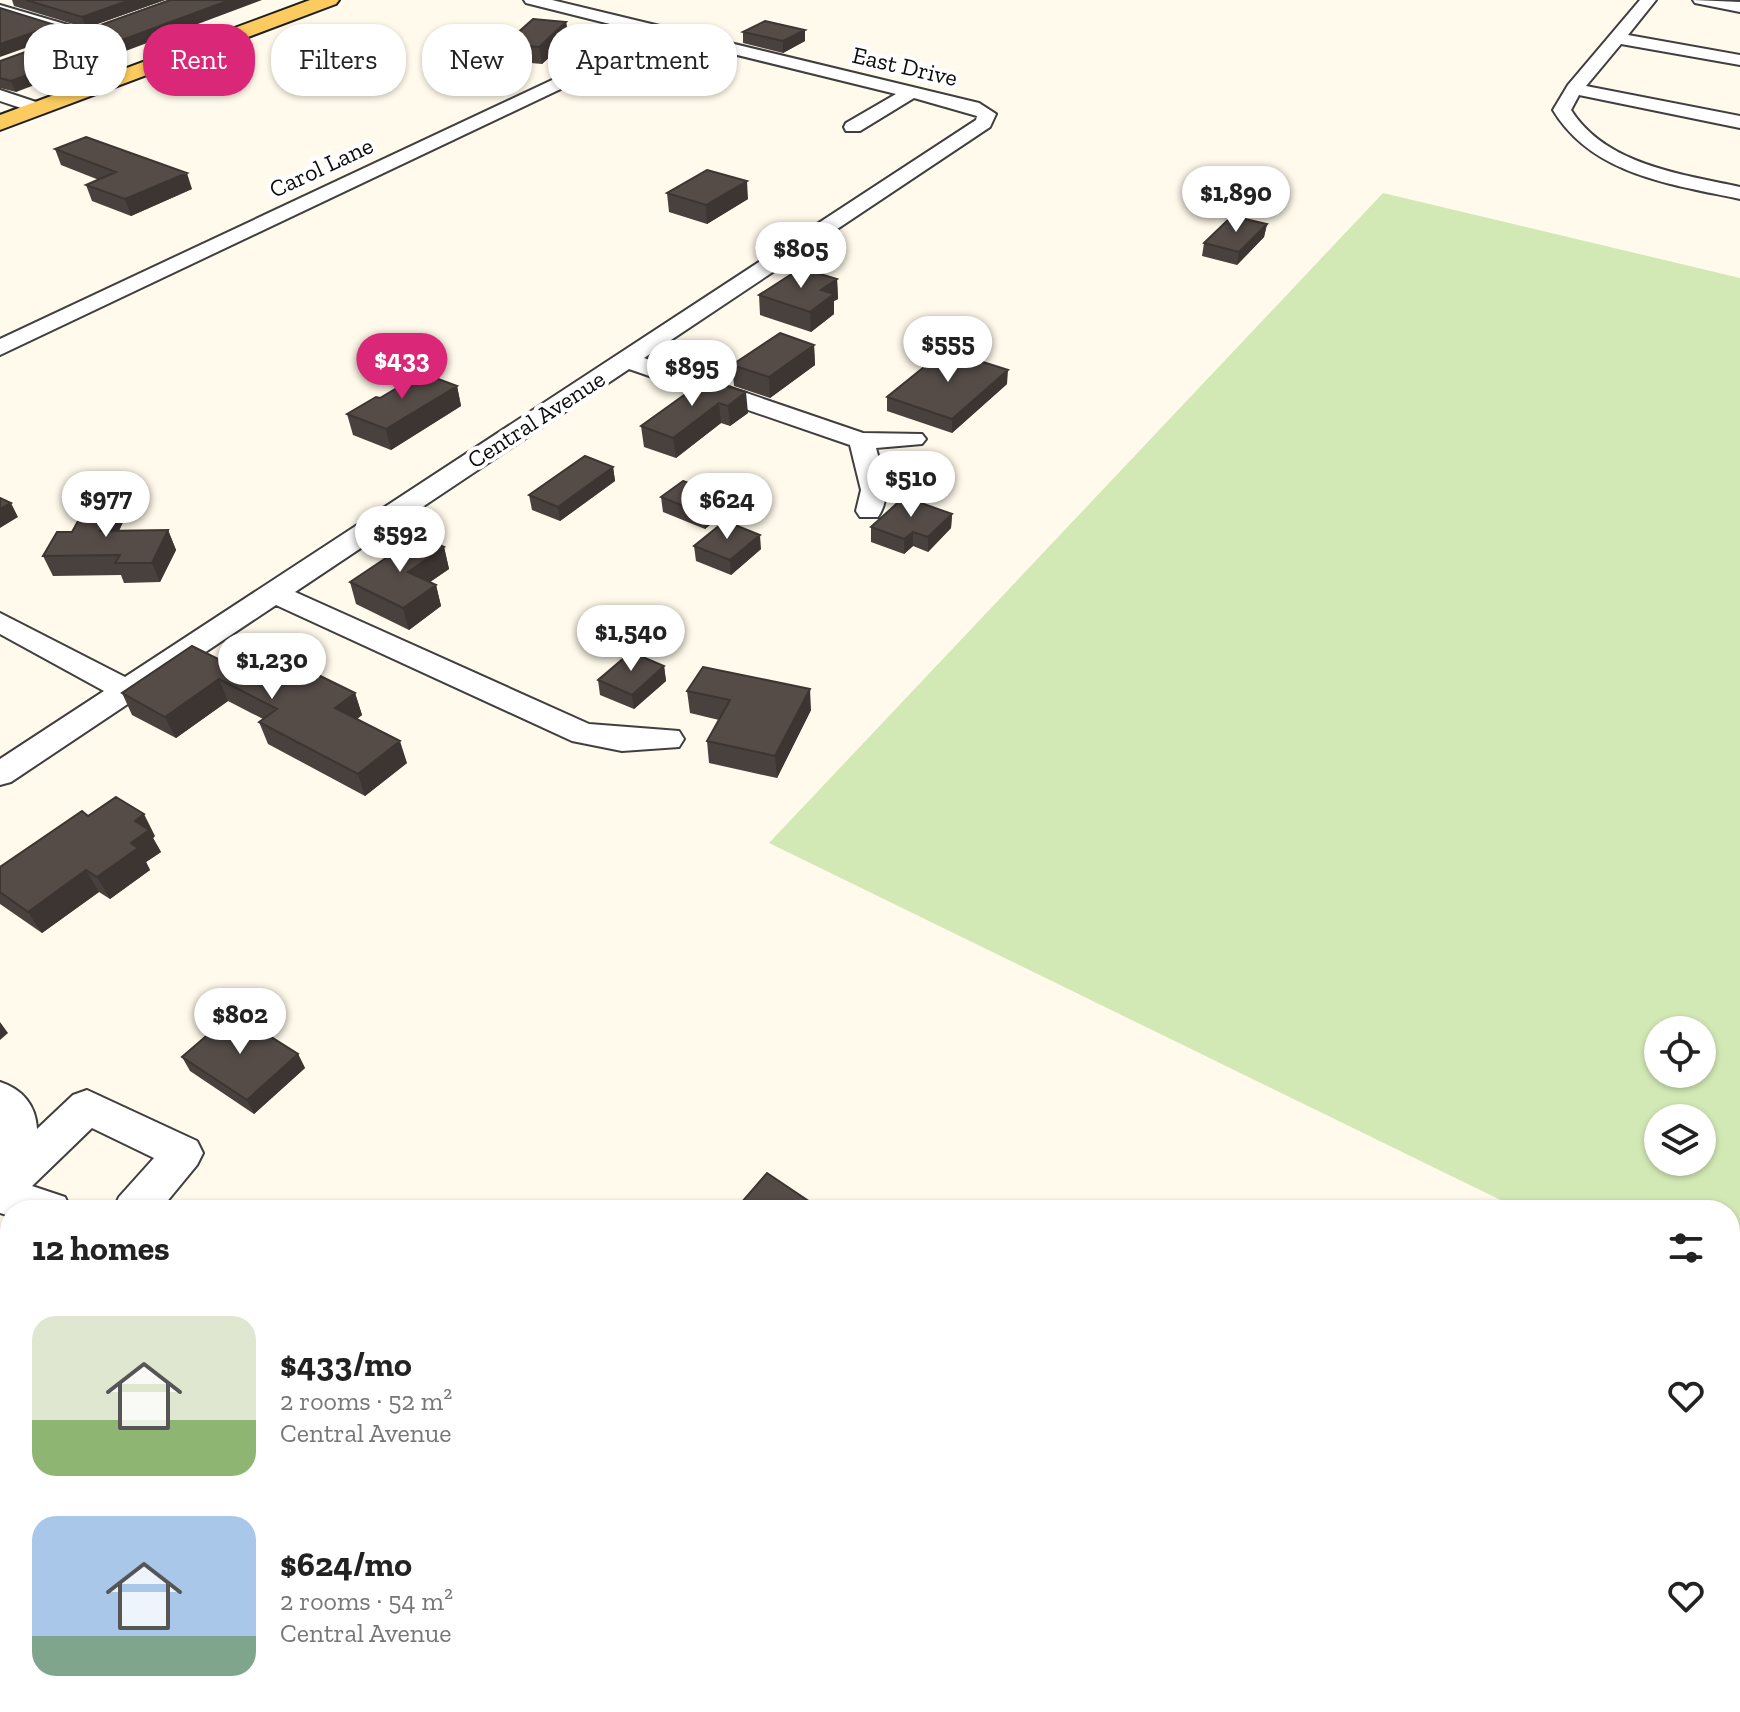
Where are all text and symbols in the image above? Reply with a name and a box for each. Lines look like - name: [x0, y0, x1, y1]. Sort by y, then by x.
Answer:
- chip: Buy: [24, 24, 127, 96]
- chip: Rent: [143, 24, 255, 96]
- chip: Filters: [271, 24, 406, 96]
- chip: New: [422, 24, 532, 96]
- chip: Apartment: [548, 24, 737, 96]
- street label: East Drive: [850, 40, 960, 92]
- street label: Carol Lane: [265, 130, 377, 204]
- pin: $1,890: [1171, 166, 1301, 234]
- text: $1,890: [1200, 176, 1272, 208]
- pin: $805: [754, 222, 848, 290]
- text: $805: [773, 232, 829, 264]
- pin: $555: [901, 316, 995, 384]
- text: $555: [921, 326, 975, 358]
- pin: $433: [355, 333, 449, 401]
- pin: $895: [645, 340, 739, 408]
- text: $433: [374, 343, 430, 375]
- text: $895: [665, 350, 719, 382]
- street label: Central Avenue: [462, 364, 610, 474]
- pin: $510: [864, 451, 958, 519]
- text: $510: [885, 461, 937, 493]
- pin: $977: [59, 471, 153, 539]
- pin: $624: [680, 473, 774, 541]
- text: $977: [80, 481, 132, 513]
- text: $624: [699, 483, 755, 515]
- pin: $592: [353, 506, 447, 574]
- text: $592: [373, 516, 427, 548]
- pin: $1,540: [566, 605, 696, 673]
- text: $1,540: [595, 615, 667, 647]
- pin: $1,230: [207, 633, 337, 701]
- text: $1,230: [236, 643, 308, 675]
- pin: $802: [193, 988, 287, 1056]
- text: $802: [212, 998, 268, 1030]
- map controls: [1644, 1016, 1716, 1176]
- button: locate: [1644, 1016, 1716, 1088]
- button: layers: [1644, 1104, 1716, 1176]
- icon: filters: [1664, 1226, 1708, 1270]
- text: 12 homes: [32, 1228, 170, 1269]
- text: $433/mo: [280, 1344, 412, 1385]
- icon: home: [96, 1348, 192, 1444]
- icon: heart: [1664, 1374, 1708, 1418]
- text: 2 rooms · 52 m²: [280, 1385, 452, 1417]
- text: Central Avenue: [280, 1417, 451, 1449]
- text: $624/mo: [280, 1544, 412, 1585]
- icon: home: [96, 1548, 192, 1644]
- icon: heart: [1664, 1574, 1708, 1618]
- text: 2 rooms · 54 m²: [280, 1585, 453, 1617]
- text: Central Avenue: [280, 1617, 451, 1649]

